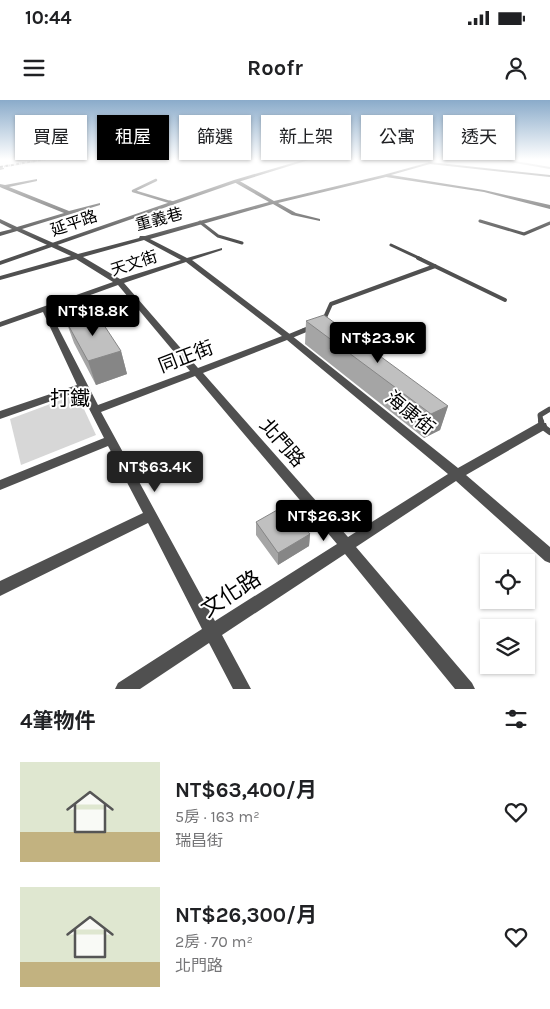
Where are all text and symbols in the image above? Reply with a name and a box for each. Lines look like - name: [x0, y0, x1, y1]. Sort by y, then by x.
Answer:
- text: 10:44: [25, 7, 72, 29]
- icon: menu: [20, 54, 48, 82]
- icon: person: [502, 54, 530, 82]
- text: Roofr: [247, 55, 303, 81]
- chip: 買屋: [15, 115, 87, 160]
- chip: 租屋: [97, 115, 169, 160]
- chip: 篩選: [179, 115, 251, 160]
- chip: 新上架: [261, 115, 351, 160]
- chip: 公寓: [361, 115, 433, 160]
- chip: 透天: [443, 115, 515, 160]
- street label: 重義巷: [133, 204, 185, 234]
- street label: 延平路: [48, 206, 100, 240]
- street label: 天文街: [108, 247, 160, 279]
- pin: NT$18.8K: [41, 294, 145, 337]
- text: NT$18.8K: [57, 301, 129, 320]
- pin: NT$23.9K: [326, 322, 430, 364]
- text: NT$23.9K: [341, 328, 415, 347]
- street label: 同正街: [155, 337, 217, 377]
- district label: 打鐵: [50, 387, 90, 410]
- street label: 海康街: [381, 387, 439, 439]
- street label: 北門路: [255, 414, 309, 472]
- pin: NT$63.4K: [103, 450, 207, 493]
- text: NT$63.4K: [118, 457, 192, 476]
- pin: NT$26.3K: [272, 500, 376, 542]
- text: NT$26.3K: [287, 506, 361, 525]
- map controls: [480, 554, 535, 674]
- button: locate: [480, 554, 535, 609]
- street label: 文化路: [196, 565, 266, 623]
- button: layers: [480, 619, 535, 674]
- icon: filters: [502, 705, 530, 733]
- text: 4筆物件: [20, 709, 96, 733]
- text: NT$63,400/月: [175, 778, 317, 802]
- icon: home: [60, 782, 120, 842]
- icon: heart: [502, 798, 530, 826]
- text: 5房 · 163 m²: [175, 807, 260, 826]
- text: 瑞昌街: [175, 831, 223, 850]
- text: NT$26,300/月: [175, 903, 317, 927]
- icon: home: [60, 907, 120, 967]
- icon: heart: [502, 923, 530, 951]
- text: 2房 · 70 m²: [175, 932, 253, 951]
- text: 北門路: [175, 956, 223, 975]

